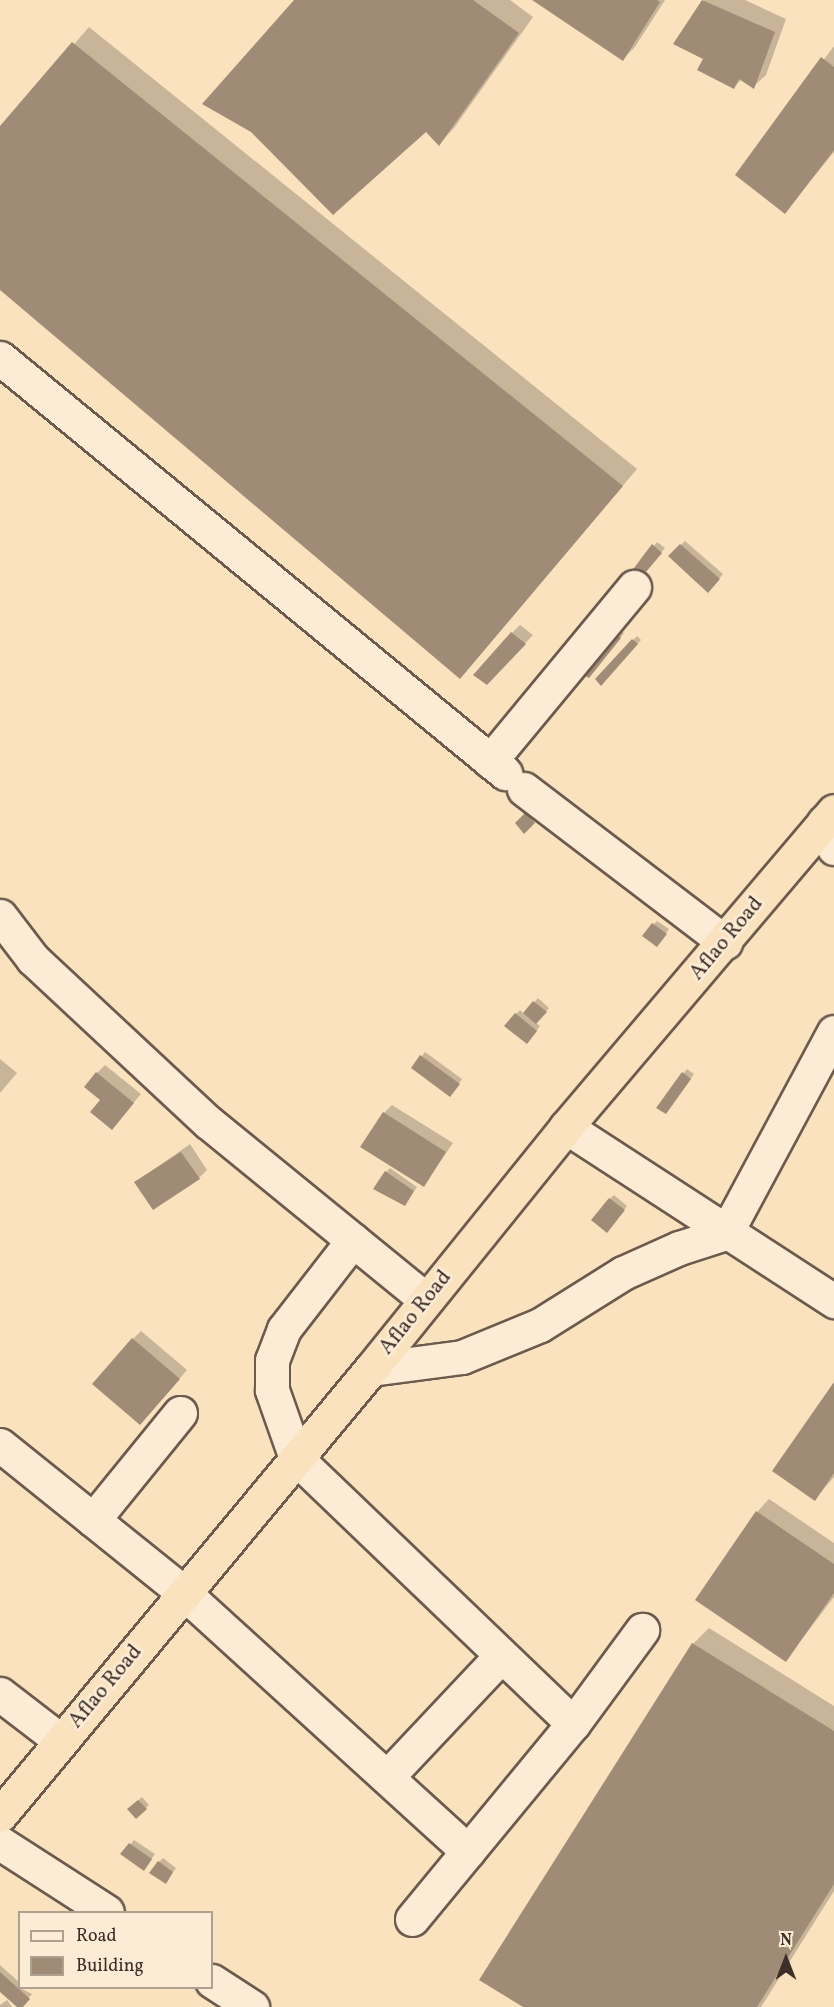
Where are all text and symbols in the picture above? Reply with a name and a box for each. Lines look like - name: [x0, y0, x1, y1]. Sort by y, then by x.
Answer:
- street label: Aflao Road: [685, 892, 769, 986]
- street label: Aflao Road: [374, 1266, 458, 1360]
- street label: Aflao Road: [64, 1640, 148, 1734]
- legend: [18, 1911, 213, 1989]
- text: Road: [76, 1924, 117, 1949]
- north arrow: [756, 1929, 816, 1989]
- text: N: [780, 1930, 792, 1952]
- text: Building: [76, 1954, 144, 1979]

